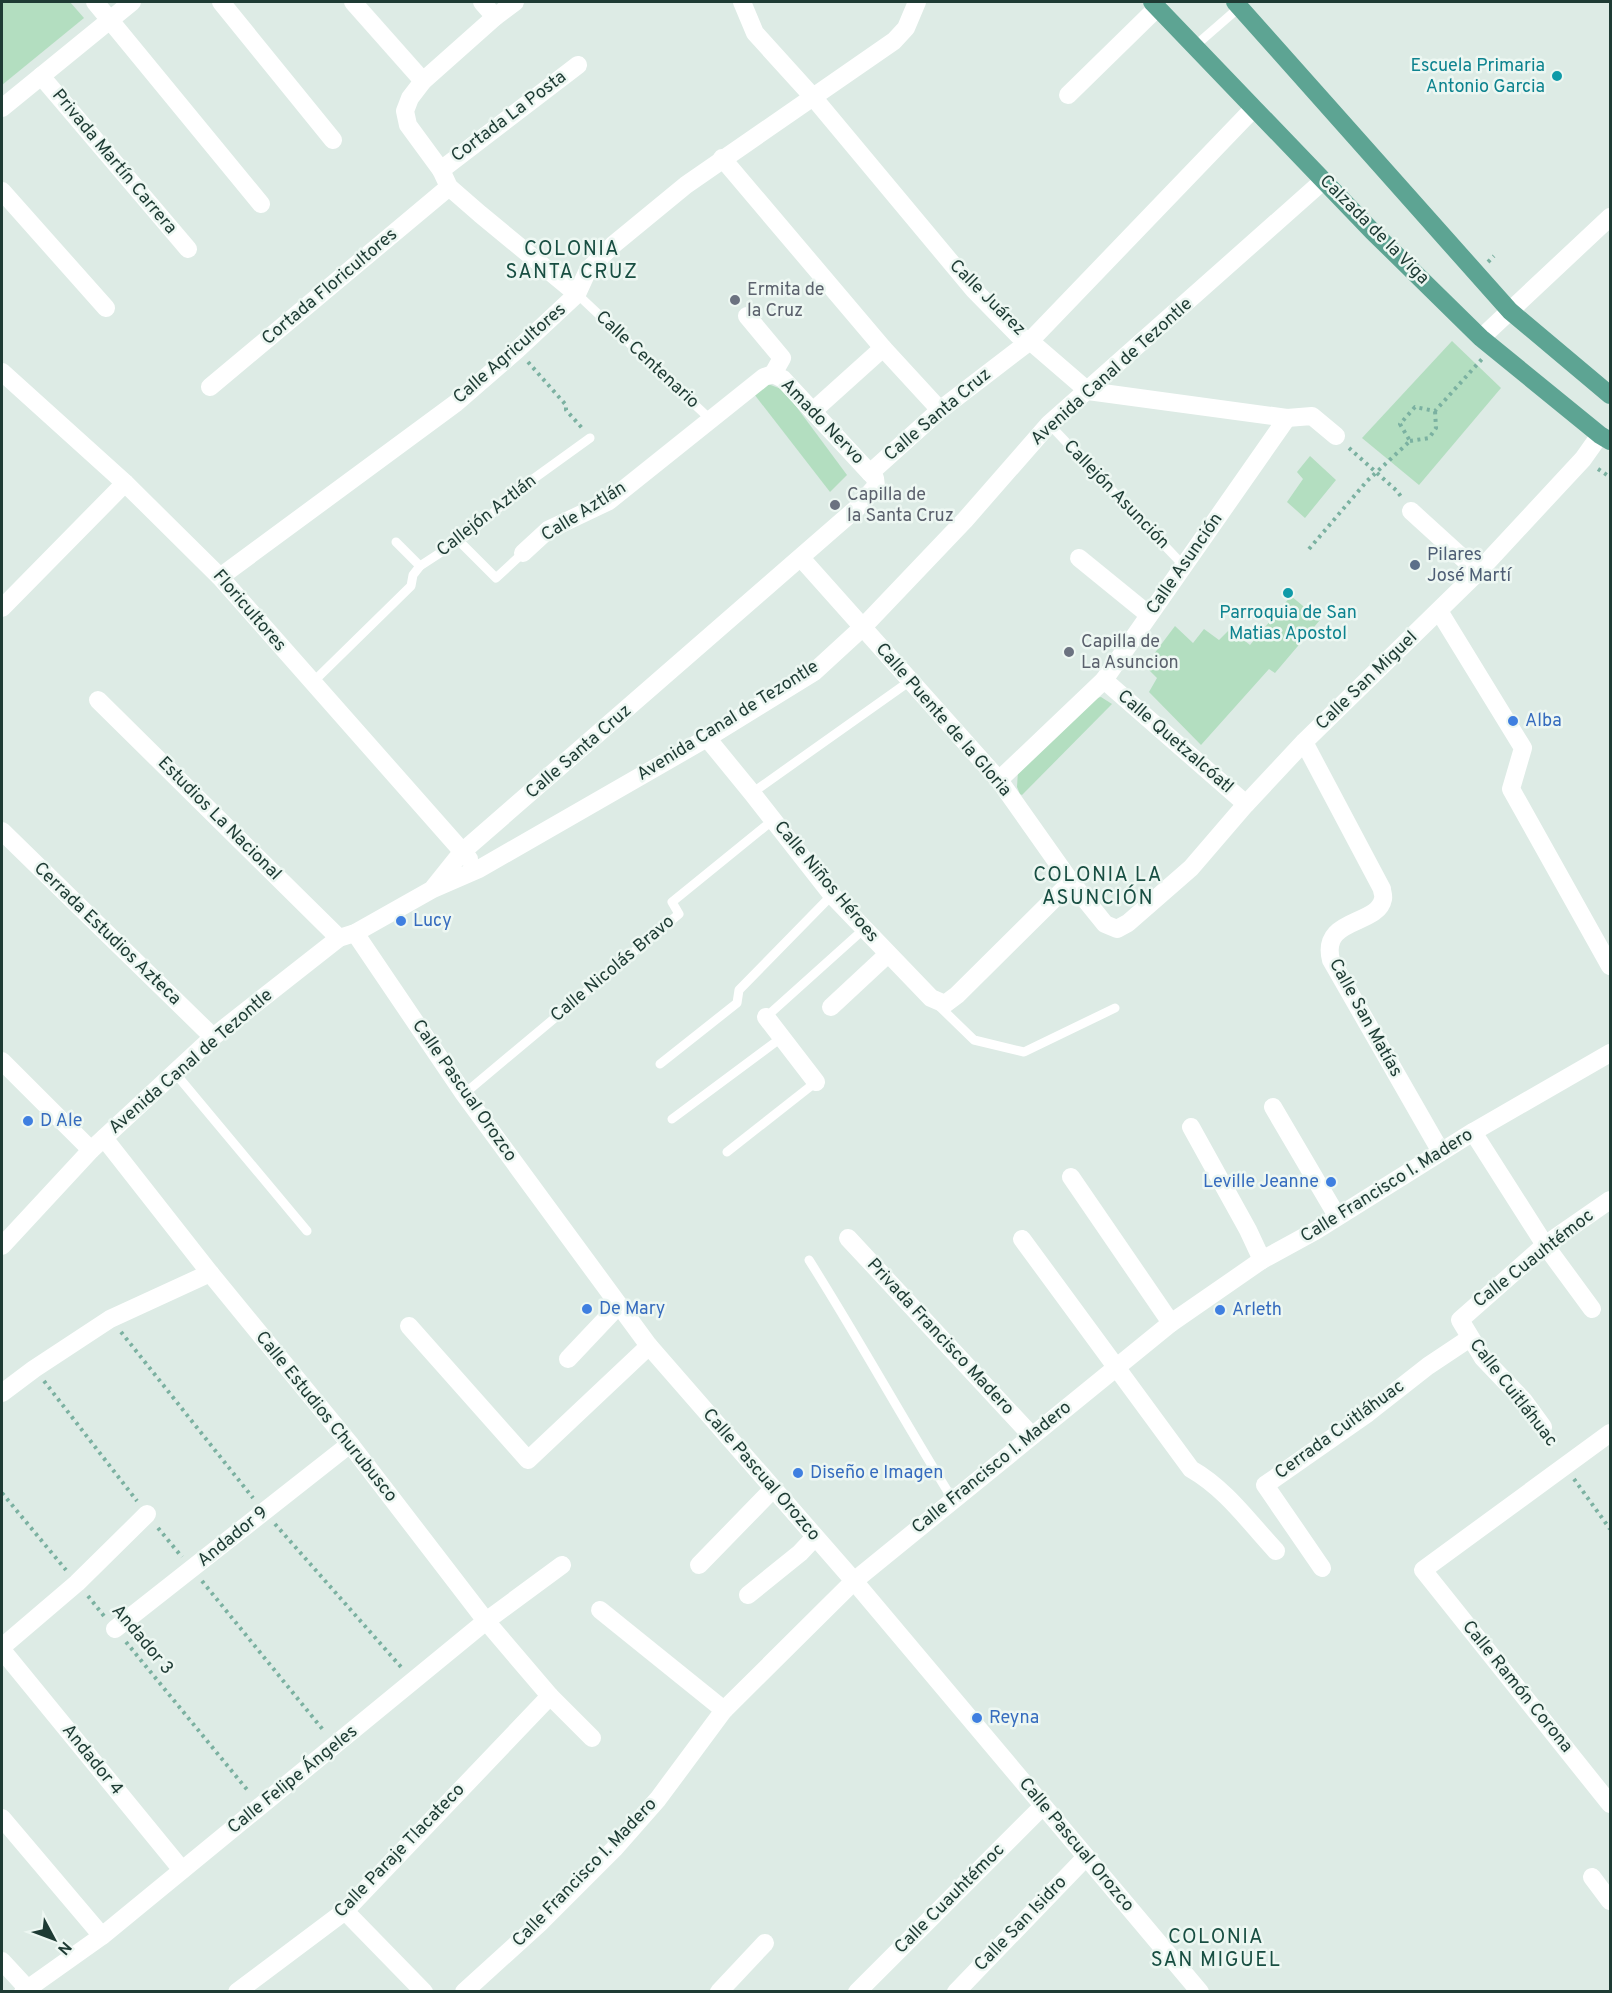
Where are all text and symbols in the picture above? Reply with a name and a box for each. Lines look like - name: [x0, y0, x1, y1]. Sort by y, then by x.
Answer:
- place label: Escuela Primaria Antonio Garcia: [1411, 55, 1545, 99]
- street label: Cortada La Posta: [447, 66, 571, 168]
- marker: Escuela Primaria Antonio Garcia: [1550, 69, 1564, 83]
- street label: Privada Martín Carrera: [46, 85, 182, 239]
- street label: Calzada de la Viga: [1314, 170, 1434, 290]
- street label: Cortada Floricultores: [257, 224, 403, 350]
- district label: COLONIA SANTA CRUZ: [505, 237, 639, 286]
- street label: Calle Juárez: [944, 255, 1030, 341]
- place label: Ermita de la Cruz: [747, 279, 825, 323]
- marker: Ermita de la Cruz: [728, 293, 742, 307]
- street label: Avenida Canal de Tezontle: [1026, 293, 1198, 451]
- street label: Calle Agricultores: [449, 299, 571, 409]
- street label: Calle Centenario: [590, 306, 704, 414]
- street label: Calle Santa Cruz: [880, 364, 996, 466]
- street label: Amado Nervo: [775, 374, 869, 470]
- street label: Callejón Asunción: [1058, 435, 1174, 555]
- street label: Callejón Aztlán: [432, 470, 542, 562]
- street label: Calle Aztlán: [537, 477, 631, 547]
- place label: Capilla de la Santa Cruz: [847, 484, 954, 528]
- marker: Capilla de la Santa Cruz: [828, 498, 842, 512]
- street label: Calle Asunción: [1142, 509, 1228, 619]
- place label: Pilares José Martí: [1427, 544, 1513, 588]
- marker: Pilares José Martí: [1408, 558, 1422, 572]
- street label: Floricultores: [207, 565, 291, 657]
- marker: Parroquia de San Matias Apostol: [1281, 586, 1295, 600]
- place label: Parroquia de San Matias Apostol: [1219, 602, 1357, 646]
- street label: Calle San Miguel: [1311, 627, 1423, 735]
- place label: Capilla de La Asuncion: [1081, 631, 1179, 675]
- street label: Calle Puente de la Gloria: [870, 638, 1016, 802]
- marker: Capilla de La Asuncion: [1062, 645, 1076, 659]
- street label: Avenida Canal de Tezontle: [633, 656, 823, 786]
- street label: Calle Quetzalcóatl: [1112, 685, 1238, 799]
- street label: Calle Santa Cruz: [521, 700, 637, 804]
- place label: Alba: [1525, 710, 1562, 733]
- marker: Alba: [1506, 714, 1520, 728]
- street label: Estudios La Nacional: [152, 752, 286, 886]
- street label: Calle Niños Héroes: [768, 817, 884, 947]
- street label: Cerrada Estudios Azteca: [28, 857, 186, 1011]
- district label: COLONIA LA ASUNCIÓN: [1033, 863, 1163, 912]
- place label: Lucy: [413, 910, 452, 933]
- street label: Calle Nicolás Bravo: [546, 910, 680, 1028]
- marker: Lucy: [394, 914, 408, 928]
- street label: Calle San Matías: [1323, 955, 1407, 1081]
- street label: Avenida Canal de Tezontle: [104, 984, 278, 1140]
- street label: Calle Pascual Orozco: [406, 1015, 522, 1167]
- place label: D Ale: [40, 1110, 82, 1133]
- marker: D Ale: [21, 1114, 35, 1128]
- street label: Calle Francisco I. Madero: [1297, 1124, 1477, 1248]
- place label: Leville Jeanne: [1203, 1171, 1319, 1194]
- marker: Leville Jeanne: [1324, 1175, 1338, 1189]
- street label: Calle Cuauhtémoc: [1469, 1205, 1599, 1313]
- street label: Privada Francisco Madero: [861, 1254, 1019, 1420]
- place label: De Mary: [599, 1298, 665, 1321]
- place label: Arleth: [1232, 1299, 1282, 1322]
- marker: De Mary: [580, 1302, 594, 1316]
- marker: Arleth: [1213, 1303, 1227, 1317]
- street label: Calle Estudios Churubusco: [250, 1327, 402, 1507]
- street label: Calle Cuitláhuac: [1464, 1334, 1562, 1452]
- street label: Cerrada Cuitláhuac: [1271, 1375, 1409, 1485]
- street label: Calle Francisco I. Madero: [908, 1397, 1076, 1539]
- street label: Calle Pascual Orozco: [697, 1404, 825, 1546]
- place label: Diseño e Imagen: [810, 1462, 943, 1485]
- marker: Diseño e Imagen: [791, 1466, 805, 1480]
- street label: Andador 9: [193, 1501, 273, 1573]
- street label: Andador 3: [106, 1600, 178, 1680]
- street label: Calle Ramón Corona: [1457, 1616, 1577, 1758]
- place label: Reyna: [989, 1707, 1039, 1730]
- marker: Reyna: [970, 1711, 984, 1725]
- street label: Calle Felipe Ángeles: [222, 1719, 363, 1840]
- street label: Andador 4: [56, 1720, 128, 1800]
- street label: Calle Pascual Orozco: [1013, 1773, 1139, 1917]
- street label: Calle Paraje Tlacateco: [330, 1779, 470, 1923]
- street label: Calle Francisco I. Madero: [508, 1794, 662, 1952]
- street label: Calle Cuauhtémoc: [890, 1839, 1010, 1959]
- street label: Calle San Isidro: [970, 1871, 1072, 1977]
- north arrow: [24, 1909, 84, 1969]
- district label: COLONIA SAN MIGUEL: [1151, 1925, 1281, 1974]
- text: N: [52, 1937, 75, 1958]

